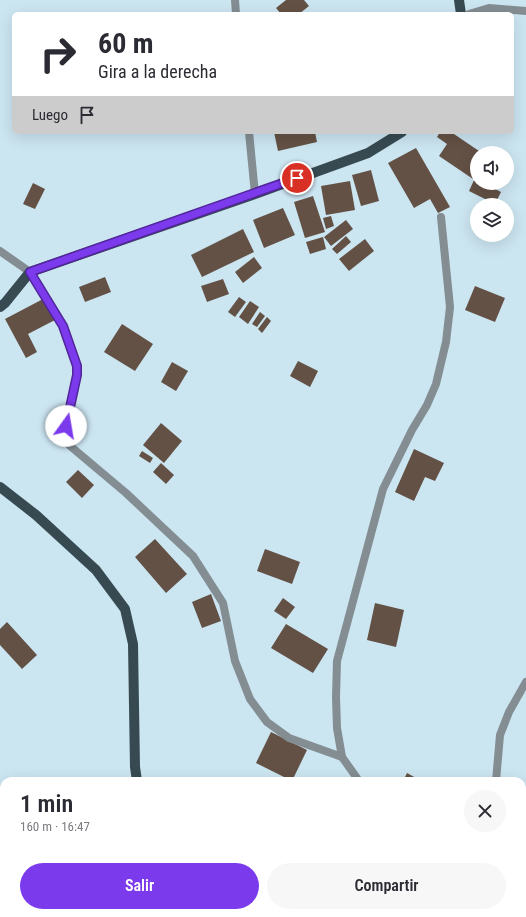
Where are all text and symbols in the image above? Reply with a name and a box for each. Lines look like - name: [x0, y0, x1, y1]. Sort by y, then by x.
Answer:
- text: 60 m: [98, 27, 154, 60]
- icon: right: [32, 28, 84, 80]
- text: Gira a la derecha: [98, 61, 217, 82]
- icon: arrive: [76, 104, 98, 126]
- text: Luego: [32, 106, 68, 124]
- map controls: [470, 146, 514, 242]
- button: sound: [470, 146, 514, 190]
- pin: [280, 161, 314, 195]
- icon: arrive: [286, 167, 308, 189]
- button: layers: [470, 198, 514, 242]
- position arrow: [45, 405, 87, 447]
- text: 1 min: [20, 790, 73, 818]
- button: close: [464, 790, 506, 832]
- text: 160 m · 16:47: [20, 819, 90, 834]
- button: Salir: [20, 863, 259, 909]
- button: Compartir: [267, 863, 506, 909]

